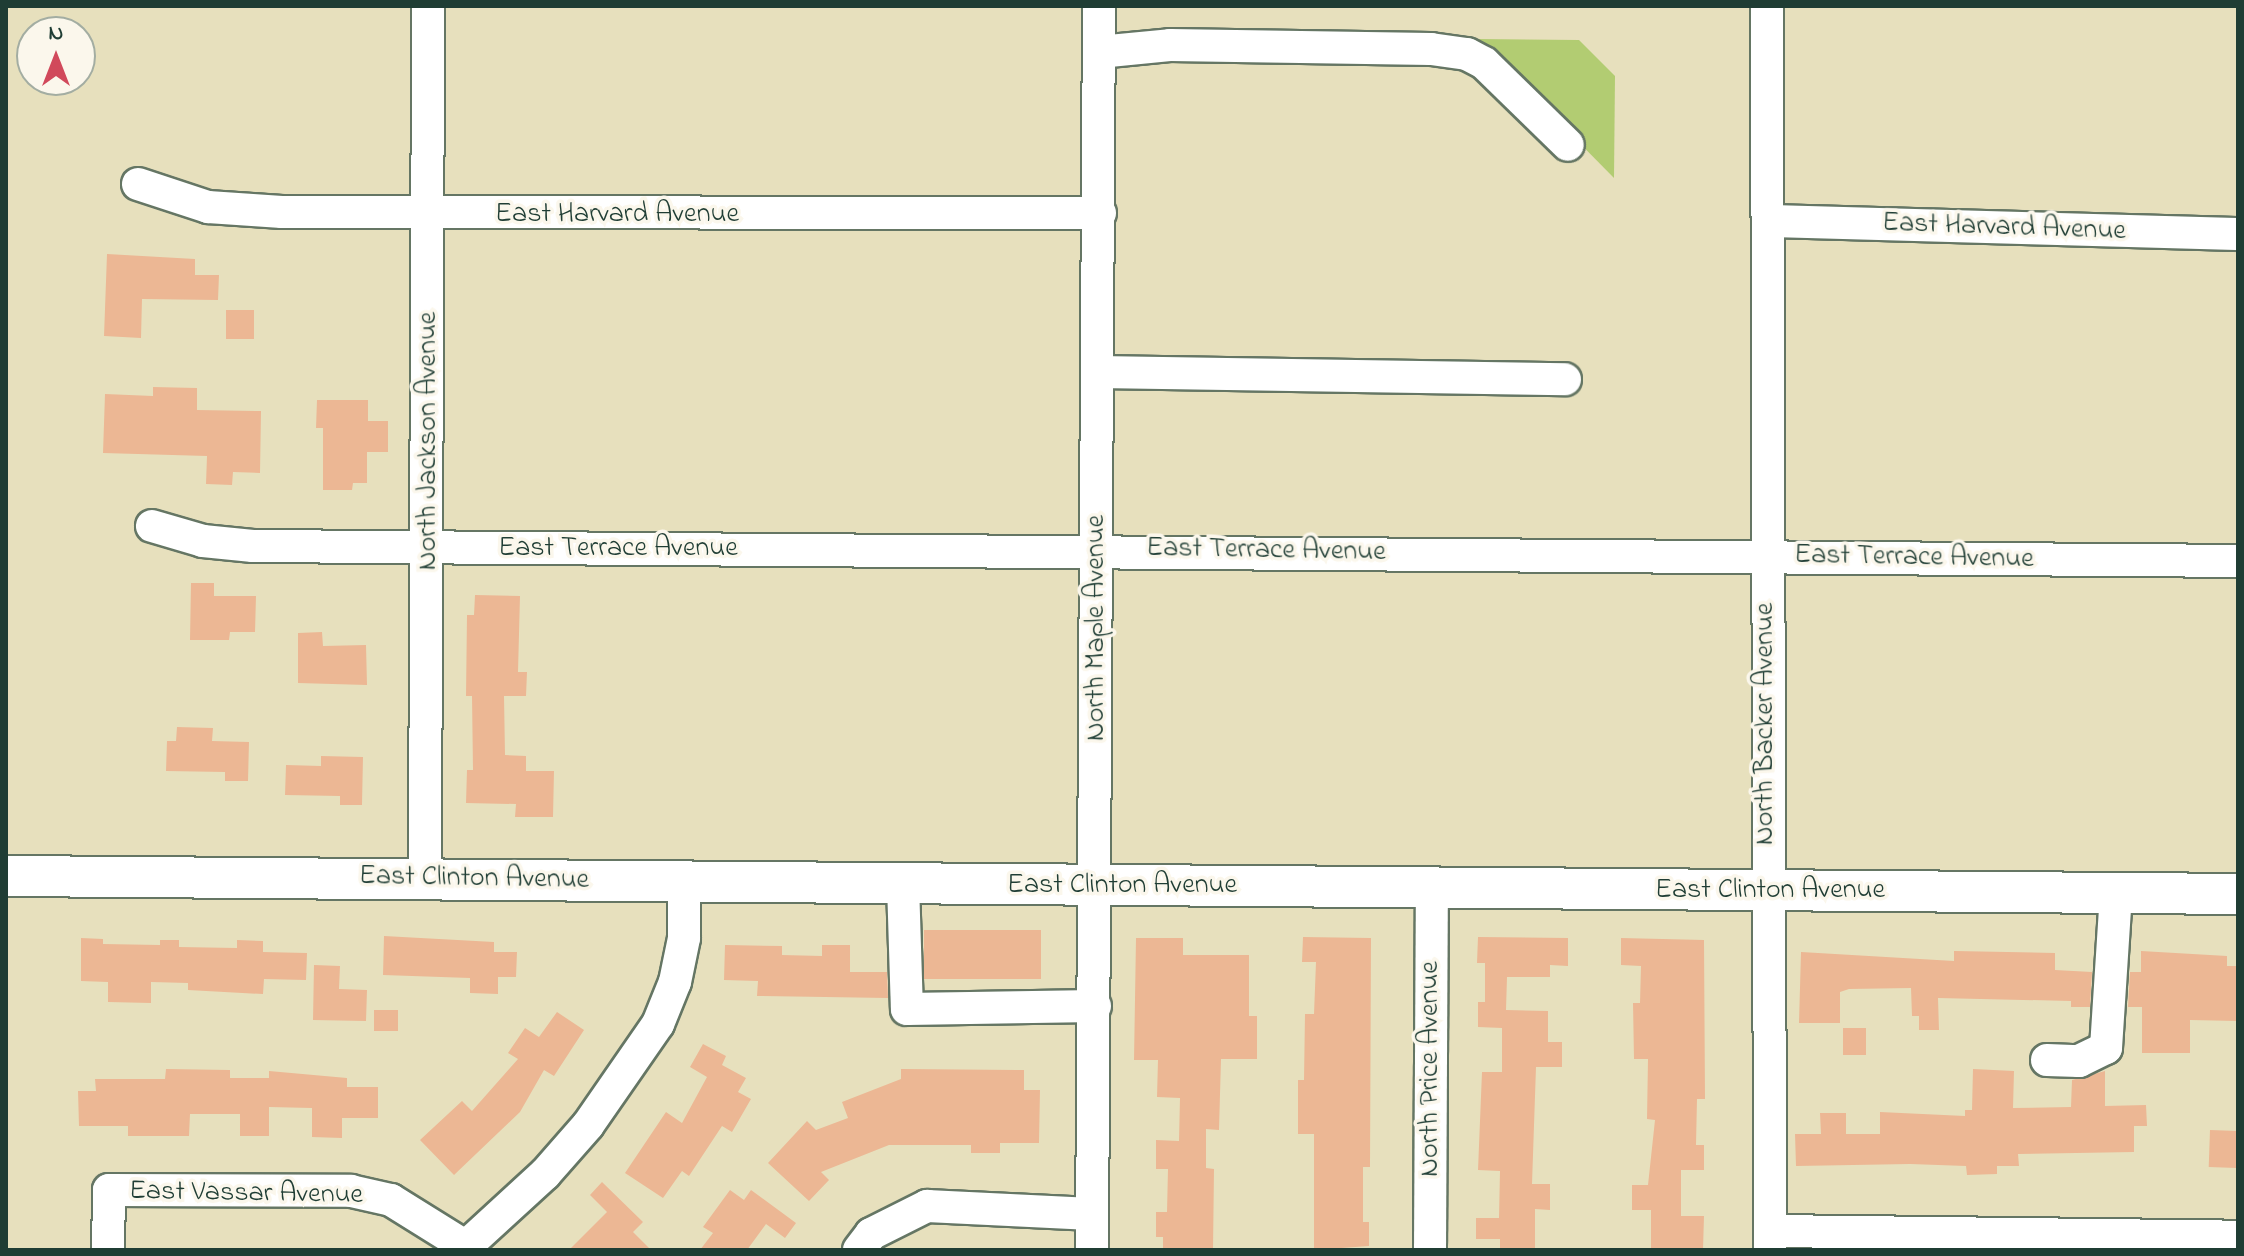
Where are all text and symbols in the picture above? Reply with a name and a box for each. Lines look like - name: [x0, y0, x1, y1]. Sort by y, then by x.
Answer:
- north arrow: [16, 16, 96, 96]
- text: N: [49, 18, 63, 50]
- street label: East Harvard Avenue: [495, 198, 739, 232]
- street label: East Harvard Avenue: [1882, 207, 2126, 249]
- street label: North Jackson Avenue: [412, 312, 446, 570]
- street label: North Maple Avenue: [1080, 515, 1114, 741]
- street label: East Terrace Avenue: [498, 532, 738, 566]
- street label: East Terrace Avenue: [1146, 532, 1386, 570]
- street label: East Terrace Avenue: [1794, 539, 2034, 577]
- street label: North Backer Avenue: [1749, 603, 1783, 845]
- street label: East Clinton Avenue: [359, 860, 589, 898]
- street label: East Clinton Avenue: [1007, 869, 1237, 903]
- street label: East Clinton Avenue: [1655, 874, 1885, 908]
- street label: North Price Avenue: [1414, 961, 1448, 1177]
- street label: East Vassar Avenue: [129, 1175, 363, 1213]

